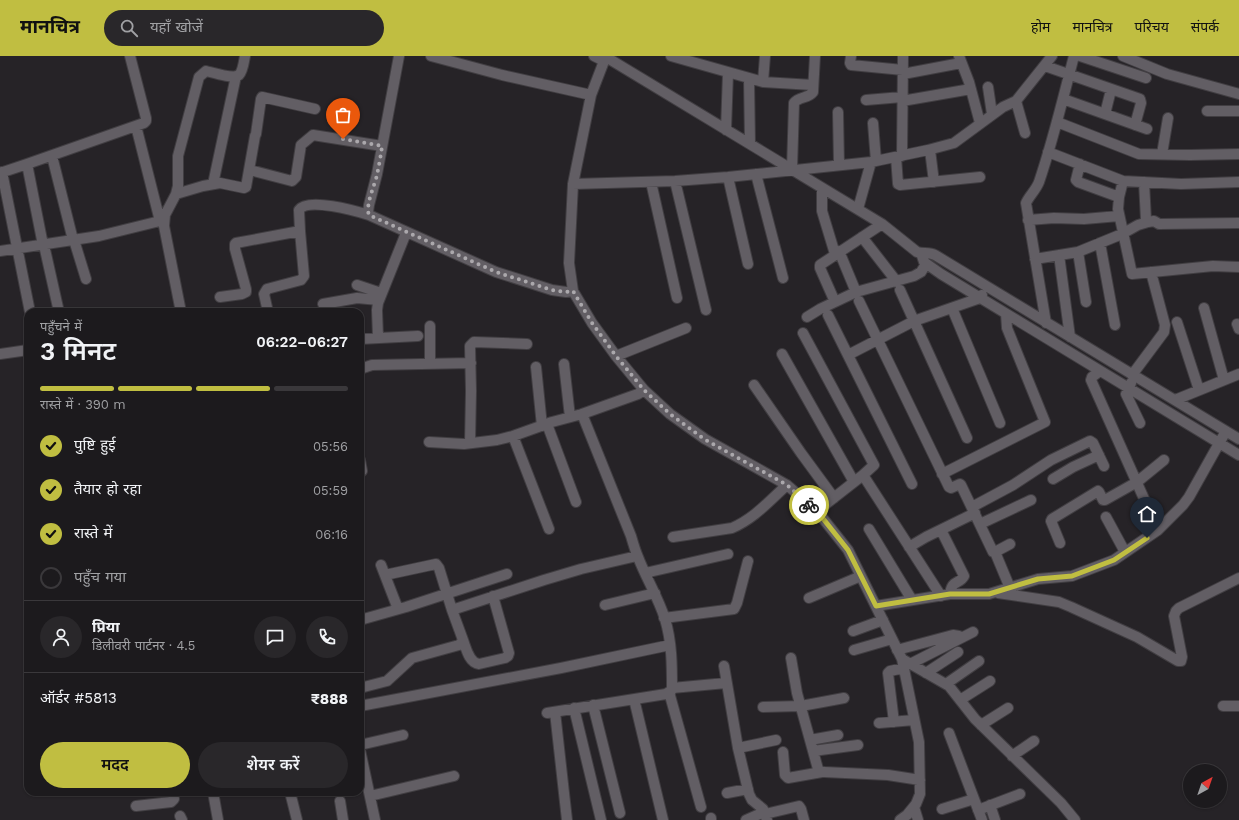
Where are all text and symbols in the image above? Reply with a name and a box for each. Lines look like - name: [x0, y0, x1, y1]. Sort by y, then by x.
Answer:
- search box: [104, 10, 384, 46]
- text: मानचित्र: [20, 15, 80, 38]
- icon: search: [118, 17, 140, 39]
- text: यहाँ खोजें: [150, 18, 203, 36]
- text: होम: [1031, 19, 1050, 35]
- text: मानचित्र: [1072, 19, 1113, 35]
- text: परिचय: [1135, 19, 1169, 35]
- text: संपर्क: [1191, 19, 1219, 35]
- pin: [326, 98, 360, 139]
- icon: bag: [332, 104, 354, 126]
- text: पहुँचने में: [40, 319, 82, 334]
- text: 06:22–06:27: [256, 333, 348, 351]
- text: 3 मिनट: [40, 336, 116, 366]
- text: रास्ते में · 390 m: [40, 397, 126, 412]
- icon: check: [40, 435, 62, 457]
- text: पुष्टि हुई: [74, 436, 116, 454]
- text: 05:56: [313, 439, 348, 454]
- icon: check: [40, 479, 62, 501]
- text: तैयार हो रहा: [74, 480, 141, 498]
- text: 05:59: [313, 483, 348, 498]
- courier: [789, 485, 829, 525]
- icon: bike: [798, 494, 820, 516]
- pin: [1130, 497, 1164, 538]
- icon: home: [1136, 503, 1158, 525]
- icon: check: [40, 523, 62, 545]
- text: रास्ते में: [74, 524, 113, 542]
- text: 06:16: [315, 527, 348, 542]
- text: पहुँच गया: [74, 568, 126, 586]
- button: person: [40, 616, 82, 658]
- button: chat: [254, 616, 296, 658]
- button: phone: [306, 616, 348, 658]
- text: प्रिया: [92, 618, 120, 636]
- text: डिलीवरी पार्टनर · 4.5: [92, 638, 195, 653]
- text: ऑर्डर #5813: [40, 689, 117, 707]
- text: ₹888: [311, 690, 348, 708]
- button: मदद: [40, 742, 190, 788]
- button: शेयर करें: [198, 742, 348, 788]
- north arrow: [1183, 764, 1227, 808]
- map controls: [1183, 764, 1227, 808]

